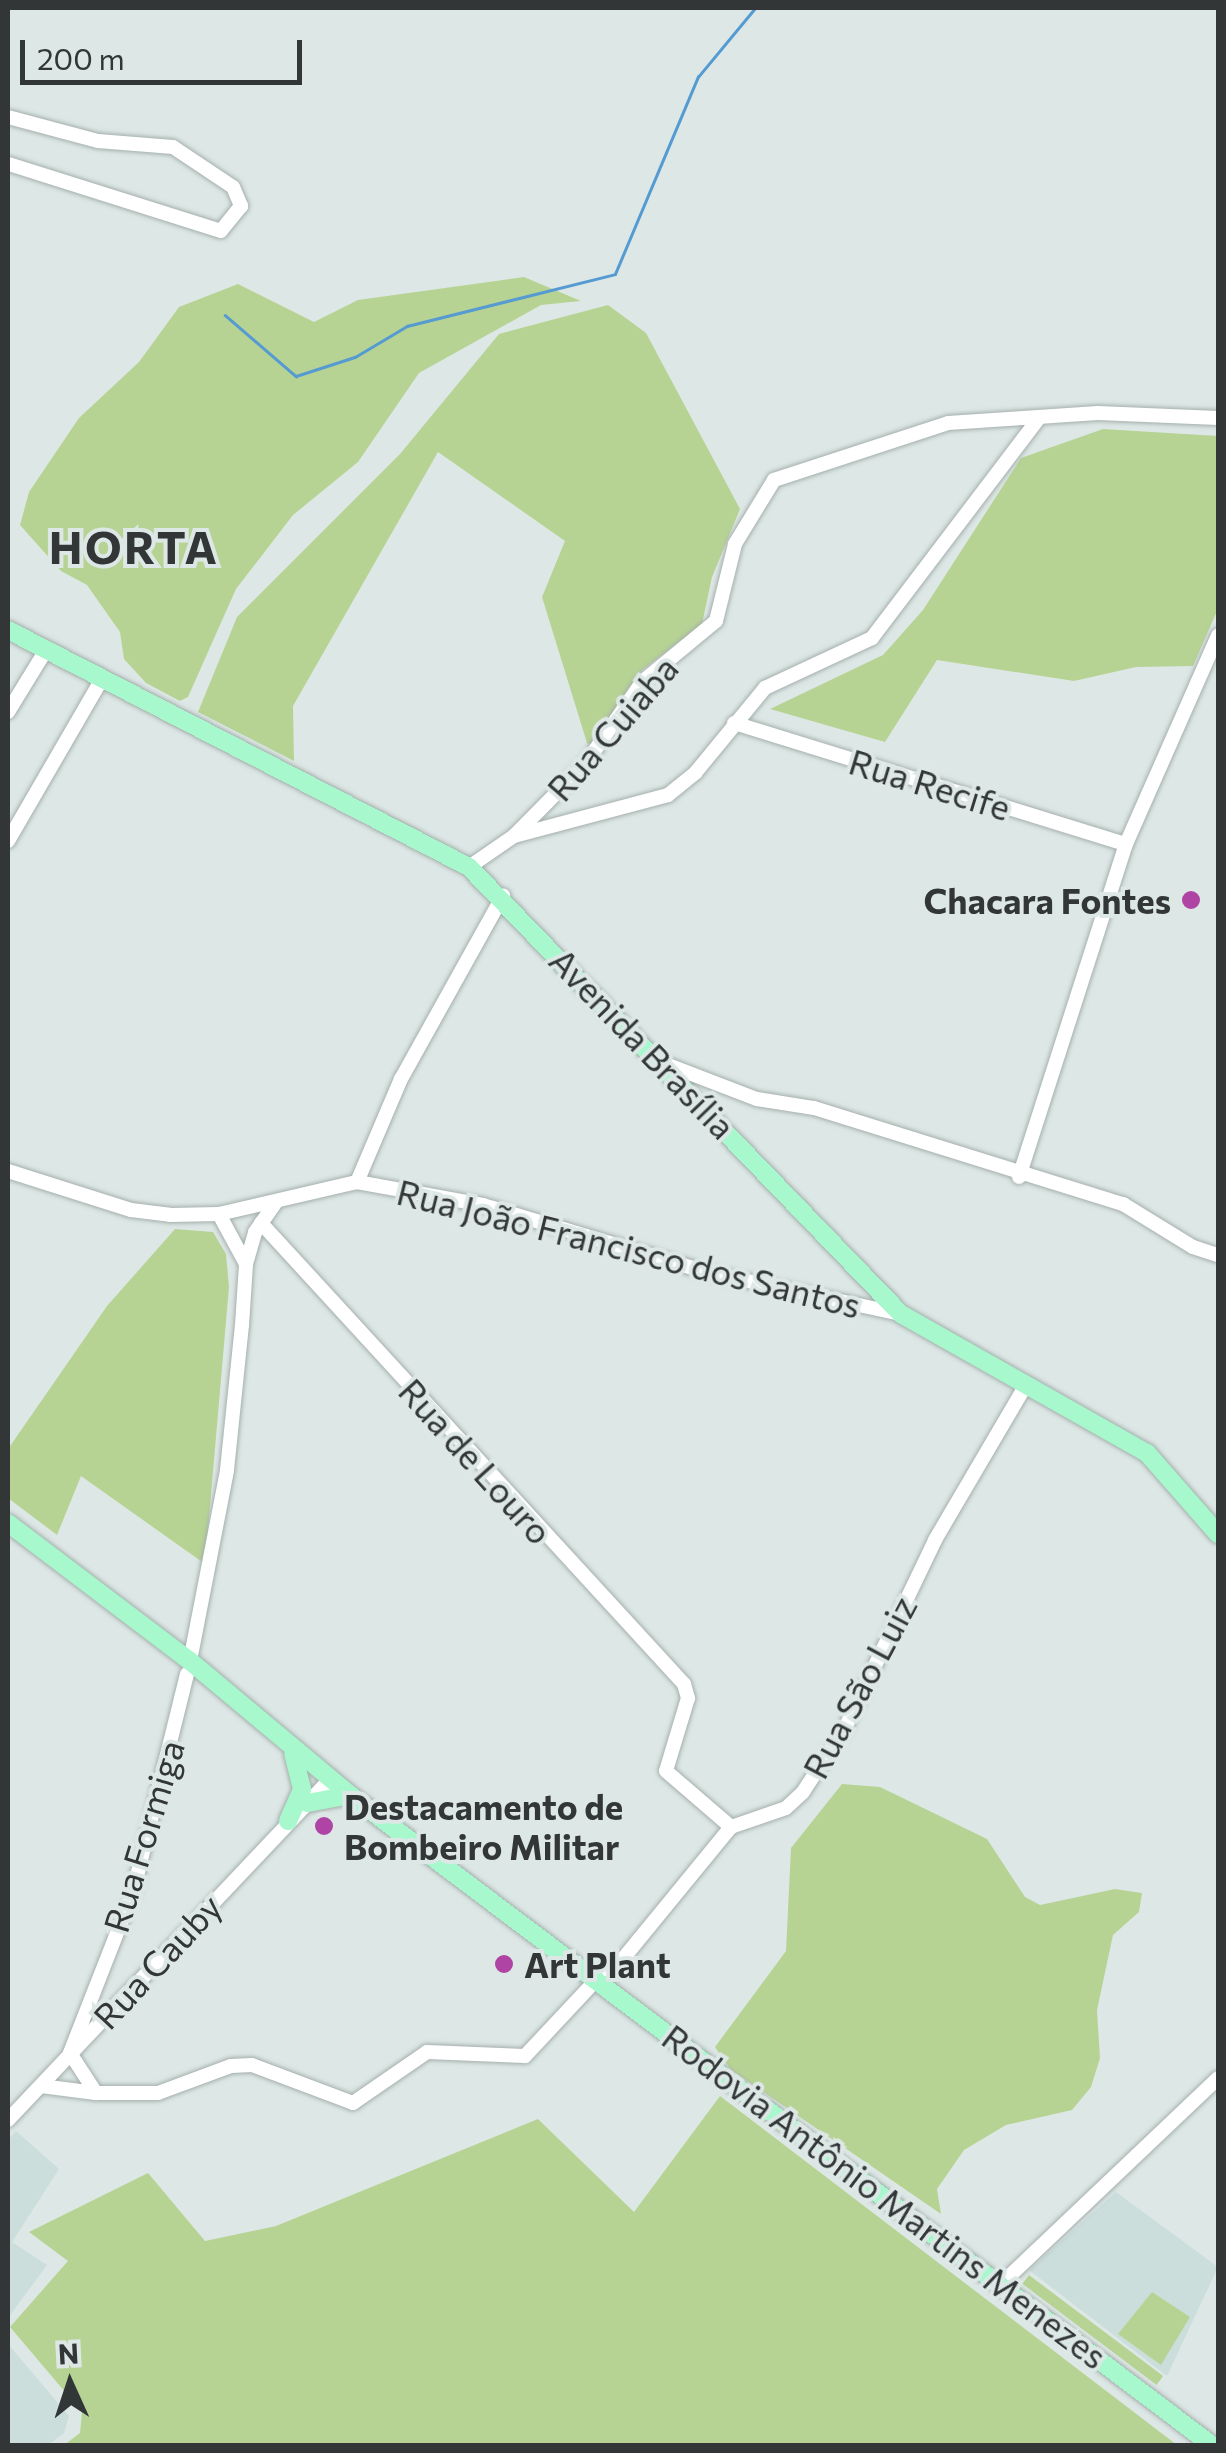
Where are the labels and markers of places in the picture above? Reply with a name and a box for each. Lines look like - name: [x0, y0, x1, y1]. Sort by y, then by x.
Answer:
- place label: Chacara Fontes: [923, 879, 1171, 921]
- marker: Chacara Fontes: [1180, 889, 1202, 911]
- place label: Destacamento de Bombeiro Militar: [344, 1785, 623, 1867]
- marker: Destacamento de Bombeiro Militar: [313, 1815, 335, 1837]
- place label: Art Plant: [524, 1943, 671, 1985]
- marker: Art Plant: [493, 1953, 515, 1975]

